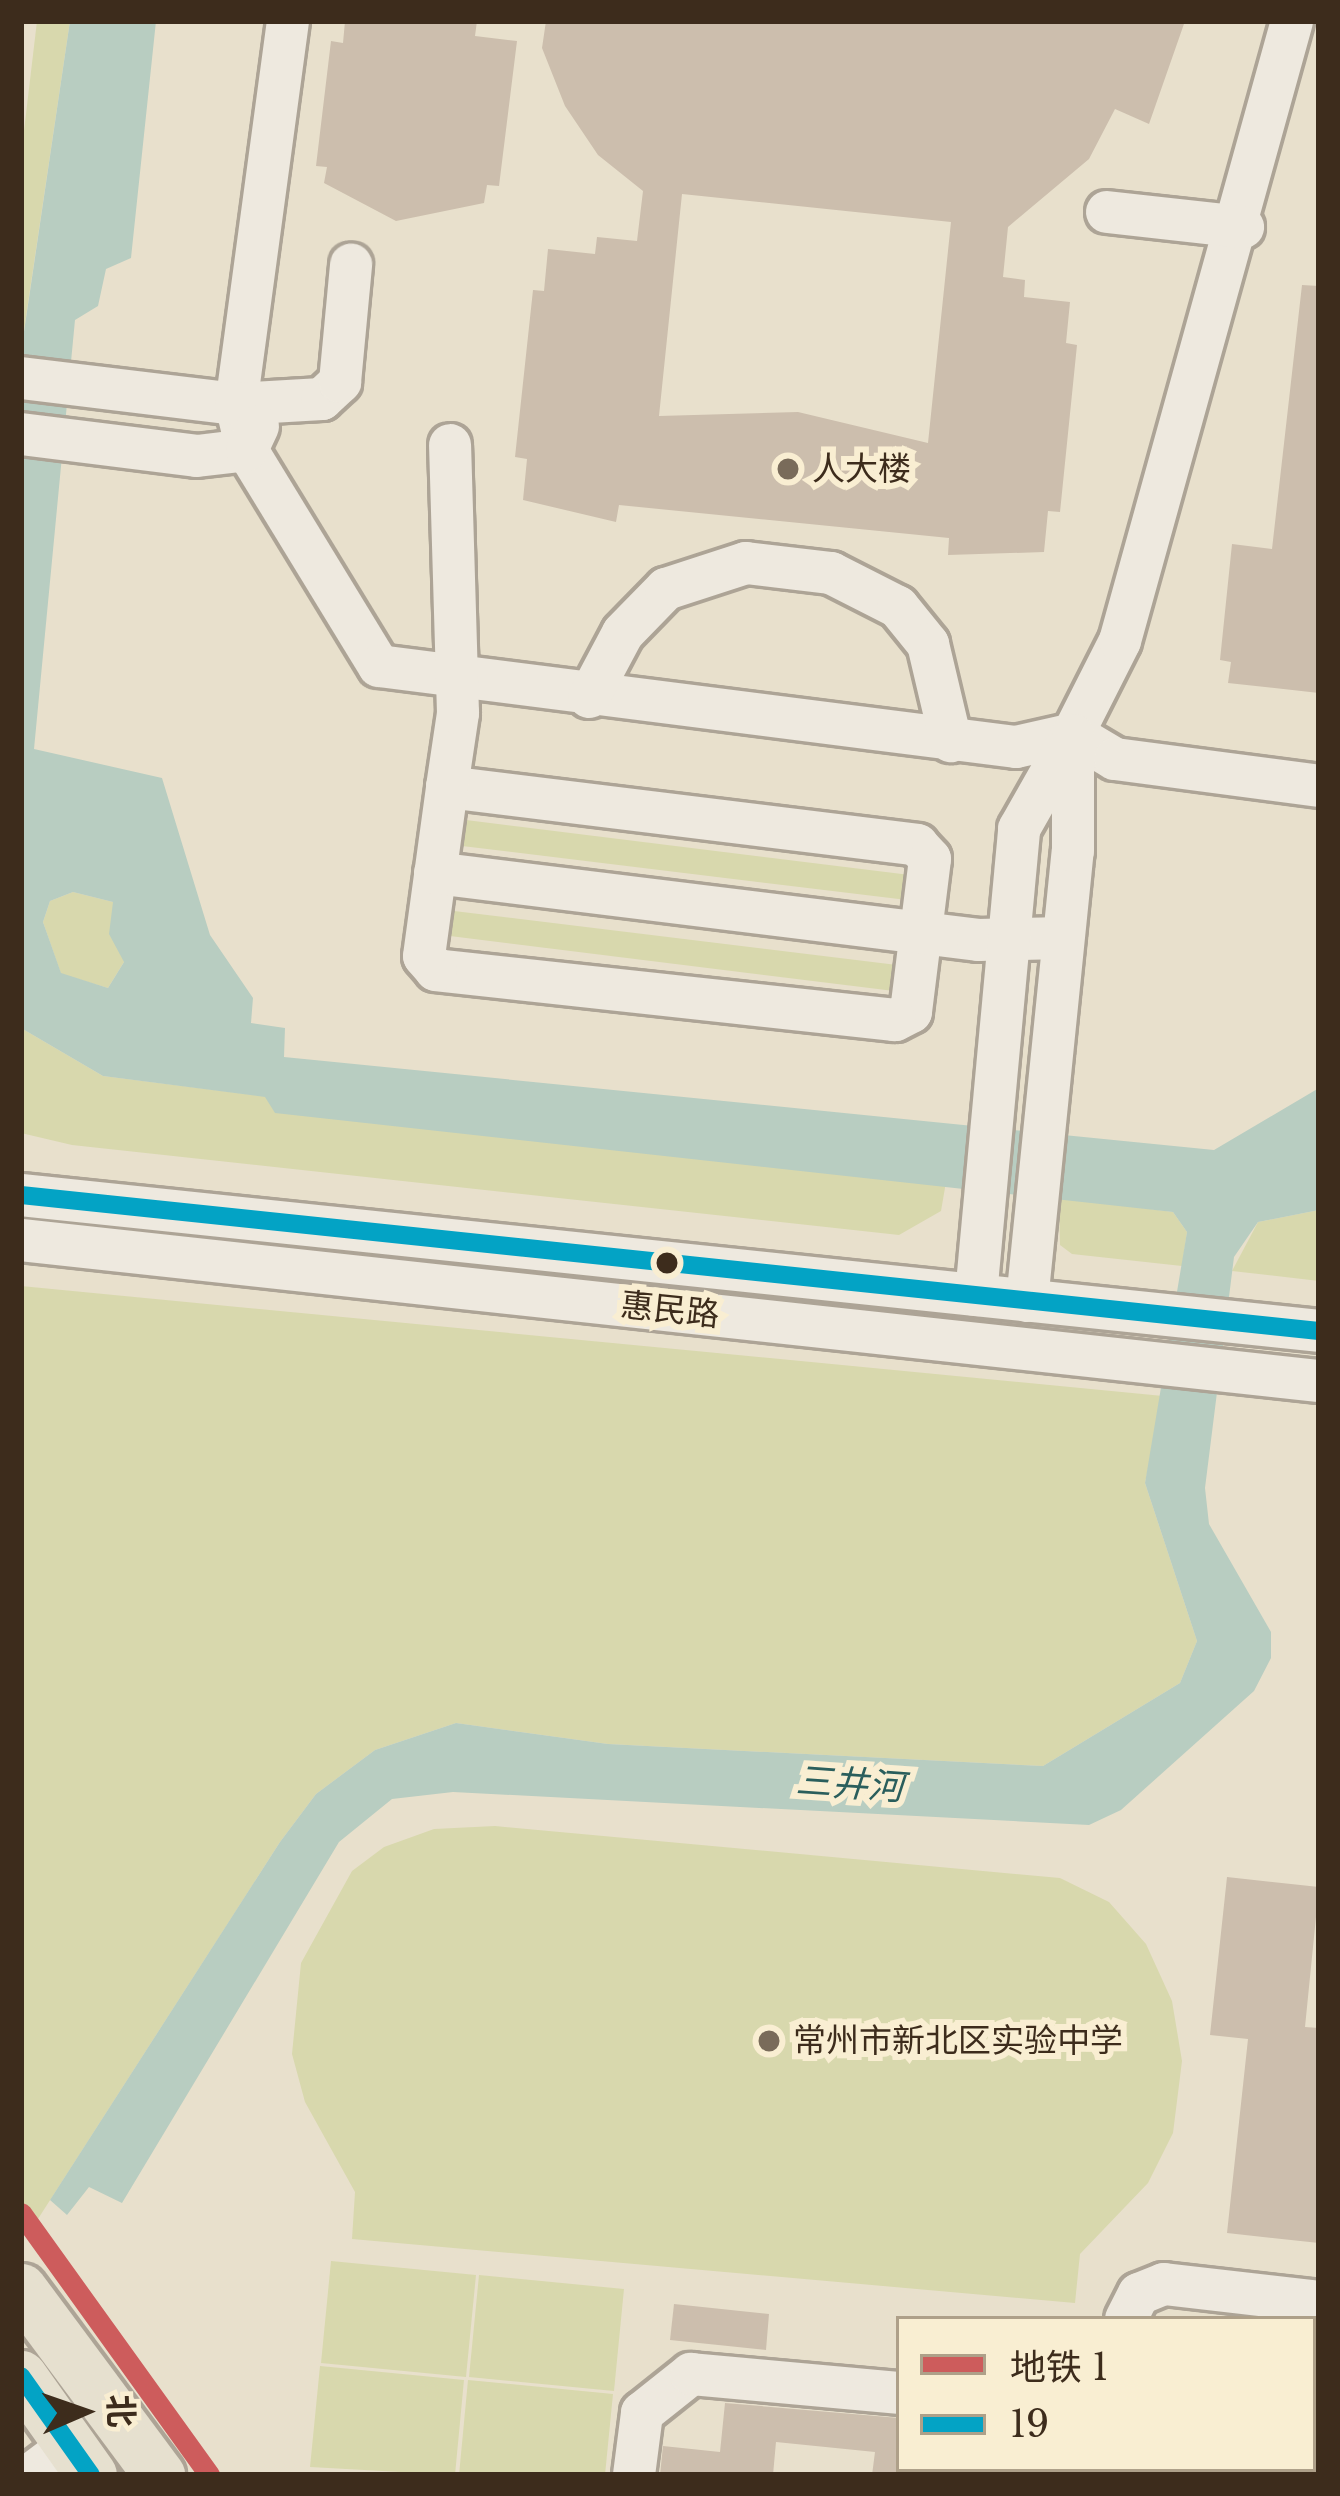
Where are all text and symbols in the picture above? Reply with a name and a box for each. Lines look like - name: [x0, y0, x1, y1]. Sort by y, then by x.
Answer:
- place label: 人大楼: [812, 449, 911, 489]
- marker: 人大楼: [775, 456, 801, 482]
- unlabelled marker: [656, 1252, 678, 1274]
- street label: 惠民路: [619, 1285, 721, 1335]
- water label: 三井河: [795, 1759, 905, 1809]
- place label: 常州市新北区实验中学: [793, 2021, 1123, 2061]
- marker: 常州市新北区实验中学: [756, 2028, 782, 2054]
- legend: [896, 2316, 1316, 2472]
- text: 地铁 1: [1010, 2345, 1108, 2390]
- north arrow: [24, 2352, 144, 2472]
- text: 北: [99, 2394, 142, 2428]
- text: 19: [1010, 2402, 1049, 2447]

